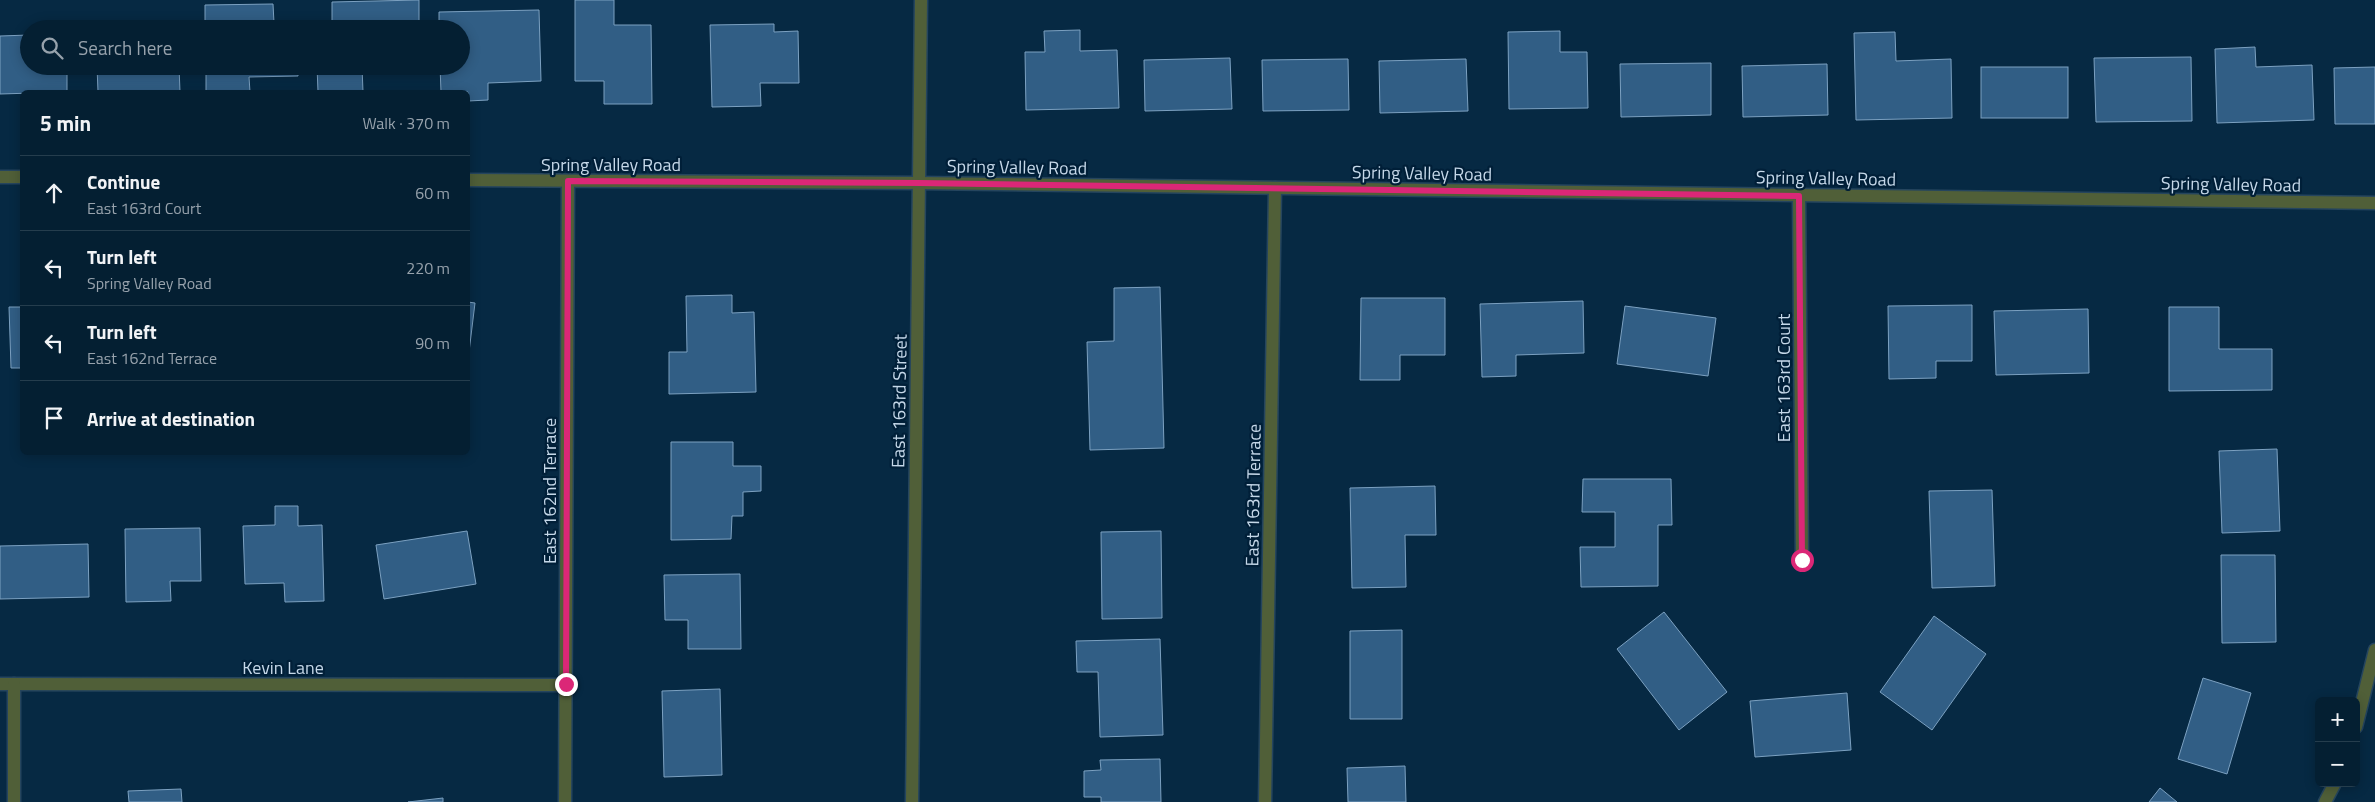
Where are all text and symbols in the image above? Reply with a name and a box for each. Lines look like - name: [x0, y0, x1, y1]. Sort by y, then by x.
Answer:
- search box: [20, 20, 470, 75]
- text: Search here: [78, 33, 172, 62]
- icon: search: [38, 34, 66, 62]
- text: 5 min: [40, 107, 91, 139]
- text: Walk · 370 m: [362, 111, 450, 135]
- street label: Spring Valley Road: [541, 151, 681, 178]
- street label: Spring Valley Road: [947, 152, 1087, 182]
- street label: Spring Valley Road: [1352, 158, 1492, 188]
- street label: Spring Valley Road: [1756, 163, 1896, 193]
- text: Continue: [87, 167, 160, 196]
- street label: Spring Valley Road: [2161, 169, 2301, 199]
- icon: ahead: [40, 179, 68, 207]
- text: 60 m: [415, 181, 450, 205]
- text: East 163rd Court: [87, 196, 201, 220]
- text: Turn left: [87, 242, 157, 271]
- icon: left: [40, 254, 68, 282]
- text: 220 m: [406, 256, 450, 280]
- text: Spring Valley Road: [87, 271, 212, 295]
- street label: East 163rd Court: [1770, 313, 1797, 442]
- text: Turn left: [87, 317, 157, 346]
- icon: left: [40, 329, 68, 357]
- text: 90 m: [415, 331, 450, 355]
- street label: East 163rd Street: [884, 333, 914, 468]
- text: East 162nd Terrace: [87, 346, 217, 370]
- icon: arrive: [40, 404, 68, 432]
- text: Arrive at destination: [87, 404, 255, 433]
- street label: East 162nd Terrace: [536, 418, 563, 564]
- street label: East 163rd Terrace: [1238, 423, 1268, 567]
- route start: [1791, 549, 1814, 572]
- street label: Kevin Lane: [242, 654, 324, 681]
- route end: [555, 673, 578, 696]
- map controls: [2315, 697, 2360, 787]
- button: +: [2315, 697, 2360, 742]
- button: −: [2315, 742, 2360, 787]

